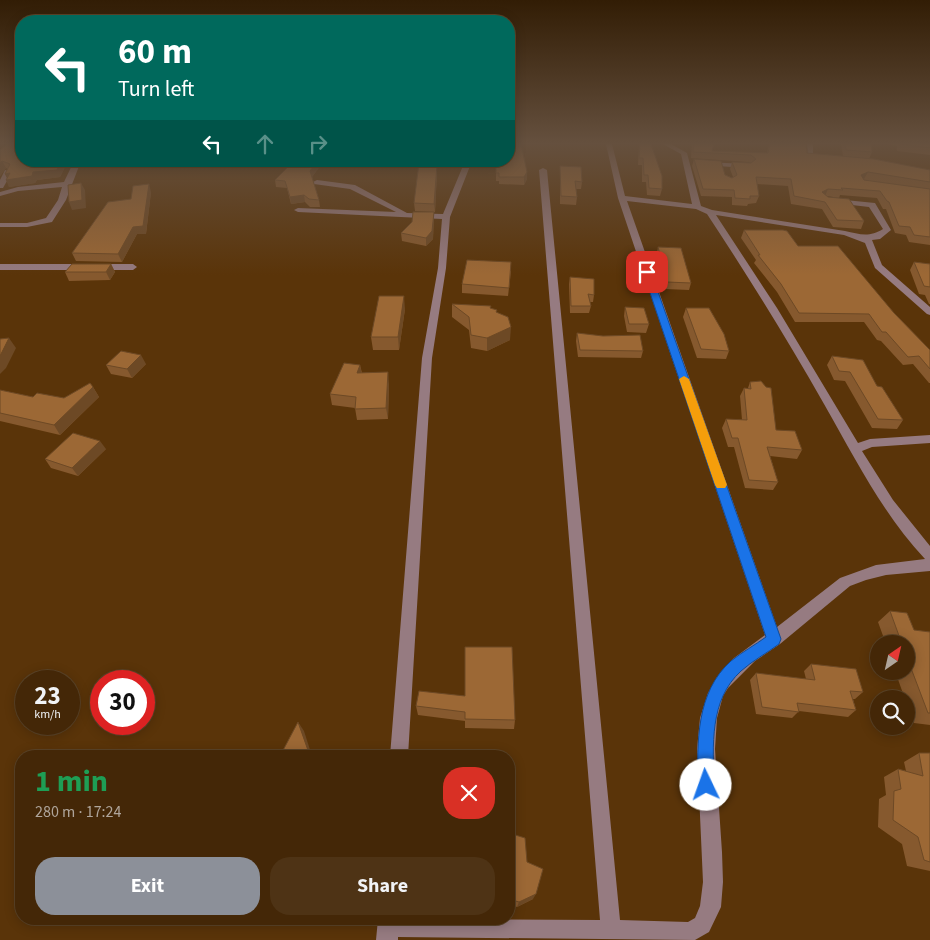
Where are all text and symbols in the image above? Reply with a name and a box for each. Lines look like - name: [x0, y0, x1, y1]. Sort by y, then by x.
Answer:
- text: 60 m: [118, 27, 192, 77]
- icon: left: [35, 35, 100, 100]
- text: Turn left: [118, 73, 194, 105]
- icon: left: [198, 130, 226, 158]
- icon: ahead: [251, 130, 279, 158]
- icon: right: [304, 130, 332, 158]
- pin: [626, 251, 668, 293]
- icon: arrive: [633, 258, 661, 286]
- north arrow: [870, 635, 915, 680]
- map controls: [870, 635, 915, 735]
- speed limit sign: 30: [90, 670, 155, 735]
- text: 23: [34, 678, 61, 714]
- button: search: [870, 690, 915, 735]
- text: km/h: [34, 706, 61, 723]
- position arrow: [679, 758, 731, 810]
- text: 1 min: [35, 760, 108, 803]
- button: close: [443, 767, 495, 819]
- text: 280 m · 17:24: [35, 801, 122, 823]
- button: Exit: [35, 857, 260, 915]
- button: Share: [270, 857, 495, 915]

